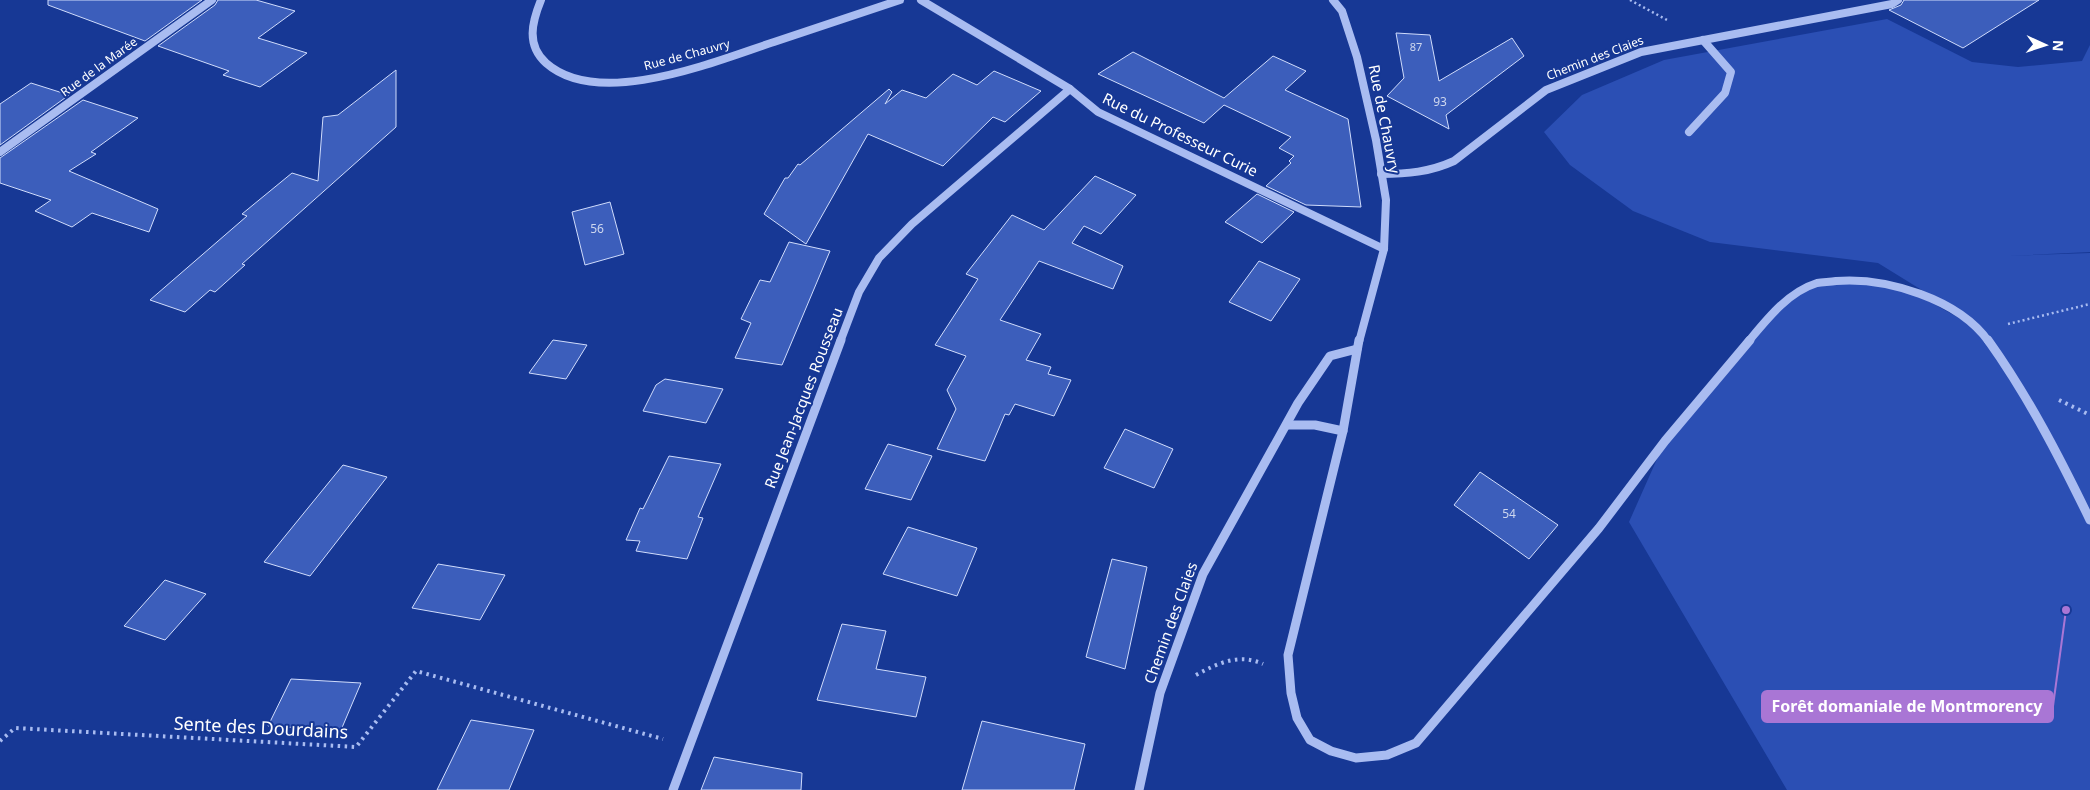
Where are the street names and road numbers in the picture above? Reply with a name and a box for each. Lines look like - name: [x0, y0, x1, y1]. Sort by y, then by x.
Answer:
- street label: Chemin des Claies: [1544, 31, 1646, 84]
- street label: Rue de la Marée: [57, 33, 141, 100]
- street label: Rue de Chauvry: [642, 35, 733, 74]
- street label: Rue de Chauvry: [1365, 63, 1405, 175]
- street label: Rue du Professeur Curie: [1099, 88, 1261, 180]
- street label: Rue Jean-Jacques Rousseau: [759, 304, 847, 491]
- street label: Chemin des Claies: [1139, 559, 1201, 686]
- street label: Sente des Dourdains: [173, 710, 349, 744]

